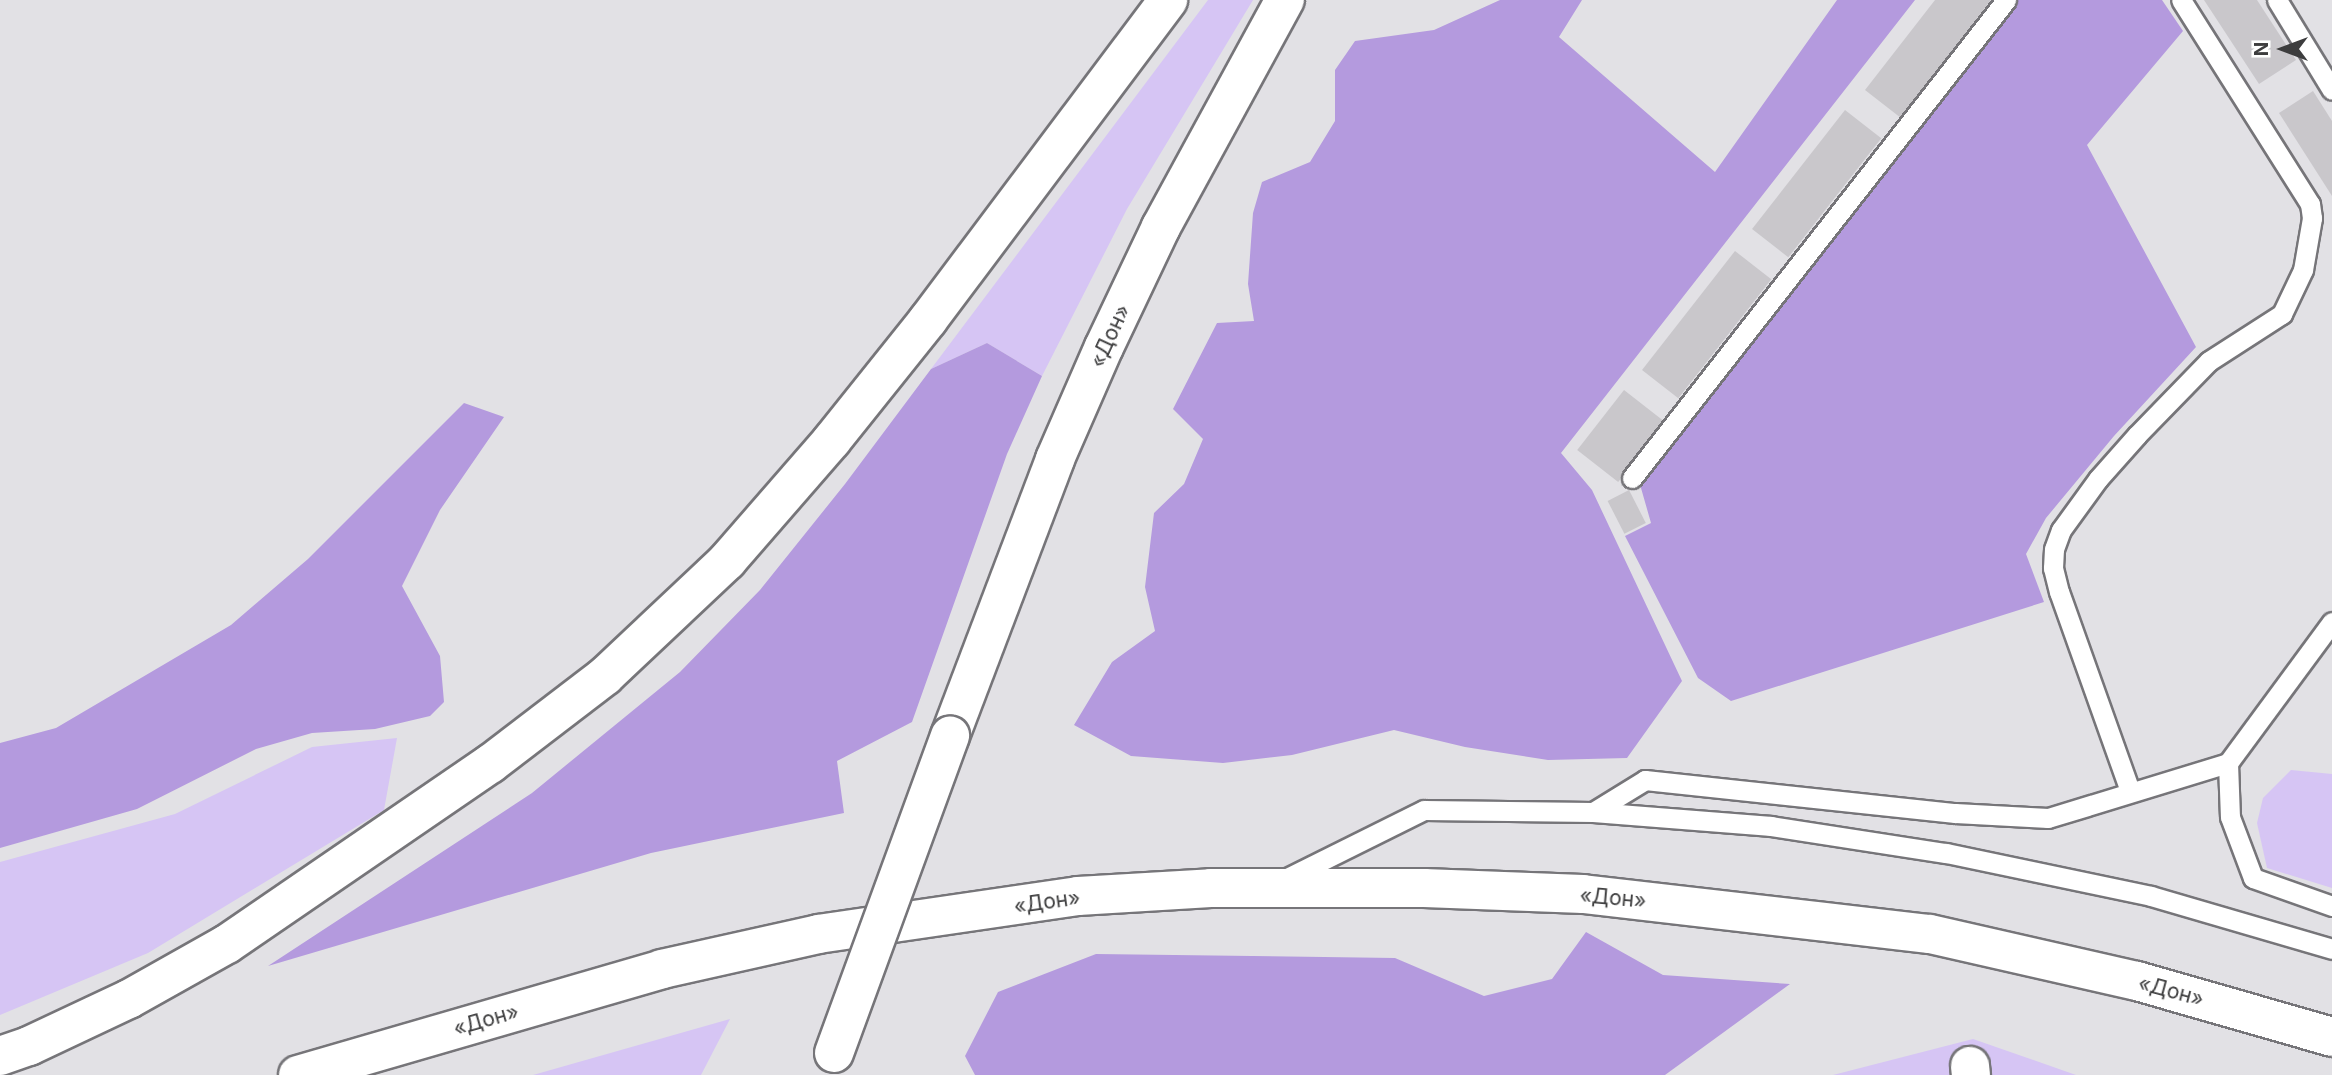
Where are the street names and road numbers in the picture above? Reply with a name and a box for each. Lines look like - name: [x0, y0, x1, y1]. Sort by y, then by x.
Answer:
- street label: «Дон»: [1084, 300, 1136, 372]
- street label: «Дон»: [1579, 883, 1647, 913]
- street label: «Дон»: [1012, 885, 1082, 919]
- street label: «Дон»: [2136, 970, 2206, 1012]
- street label: «Дон»: [450, 999, 522, 1041]

